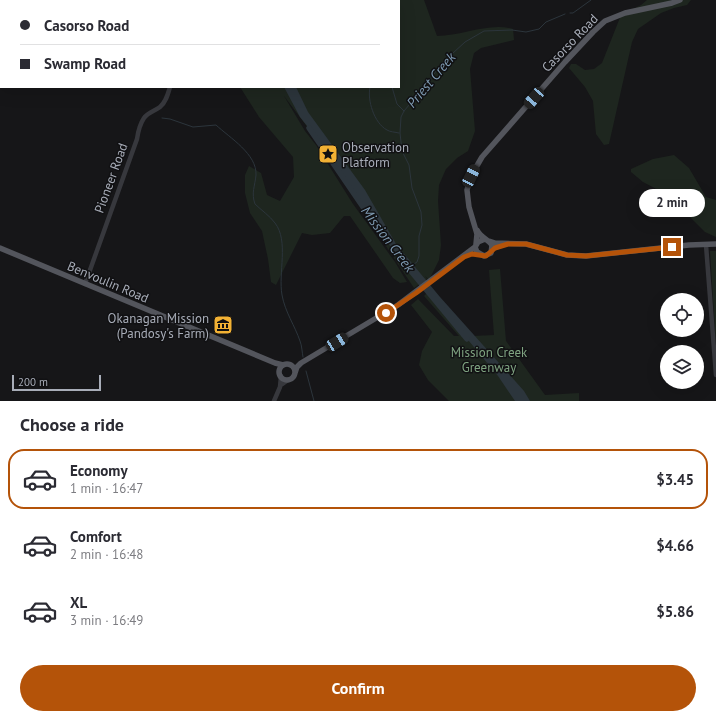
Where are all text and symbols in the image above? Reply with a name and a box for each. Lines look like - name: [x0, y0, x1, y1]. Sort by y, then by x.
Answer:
- street label: Casorso Road: [538, 10, 602, 76]
- text: Casorso Road: [44, 16, 129, 35]
- water label: Priest Creek: [403, 48, 460, 111]
- text: Swamp Road: [44, 54, 126, 73]
- car: [522, 85, 546, 111]
- place label: Observation Platform: [342, 139, 409, 171]
- street label: Pioneer Road: [90, 141, 132, 215]
- place icon: Observation Platform: [317, 143, 339, 165]
- car: [460, 163, 482, 189]
- callout: 2 min: [639, 189, 705, 217]
- text: 2 min: [656, 194, 688, 211]
- water label: Mission Creek: [357, 202, 419, 276]
- route end: [663, 238, 681, 256]
- street label: Benvoulin Road: [65, 257, 151, 307]
- map controls: [660, 293, 704, 389]
- button: locate: [660, 293, 704, 337]
- route start: [377, 304, 395, 322]
- place label: Okanagan Mission (Pandosy's Farm): [108, 310, 209, 342]
- museum icon: Okanagan Mission (Pandosy's Farm): [212, 314, 234, 336]
- car: [324, 331, 350, 353]
- park label: Mission Creek Greenway: [451, 344, 528, 376]
- button: layers: [660, 345, 704, 389]
- scale bar: [12, 373, 101, 392]
- text: 200 m: [18, 375, 48, 389]
- text: Choose a ride: [20, 413, 124, 436]
- icon: car: [22, 461, 58, 497]
- text: Economy: [70, 461, 128, 480]
- text: $3.45: [656, 470, 694, 489]
- text: 1 min · 16:47: [70, 480, 143, 497]
- icon: car: [22, 527, 58, 563]
- text: Comfort: [70, 527, 122, 546]
- text: $4.66: [656, 536, 694, 555]
- text: 2 min · 16:48: [70, 546, 143, 563]
- icon: car: [22, 593, 58, 629]
- text: XL: [70, 593, 87, 612]
- text: $5.86: [656, 602, 694, 621]
- text: 3 min · 16:49: [70, 612, 143, 629]
- button: Confirm: [20, 665, 696, 711]

